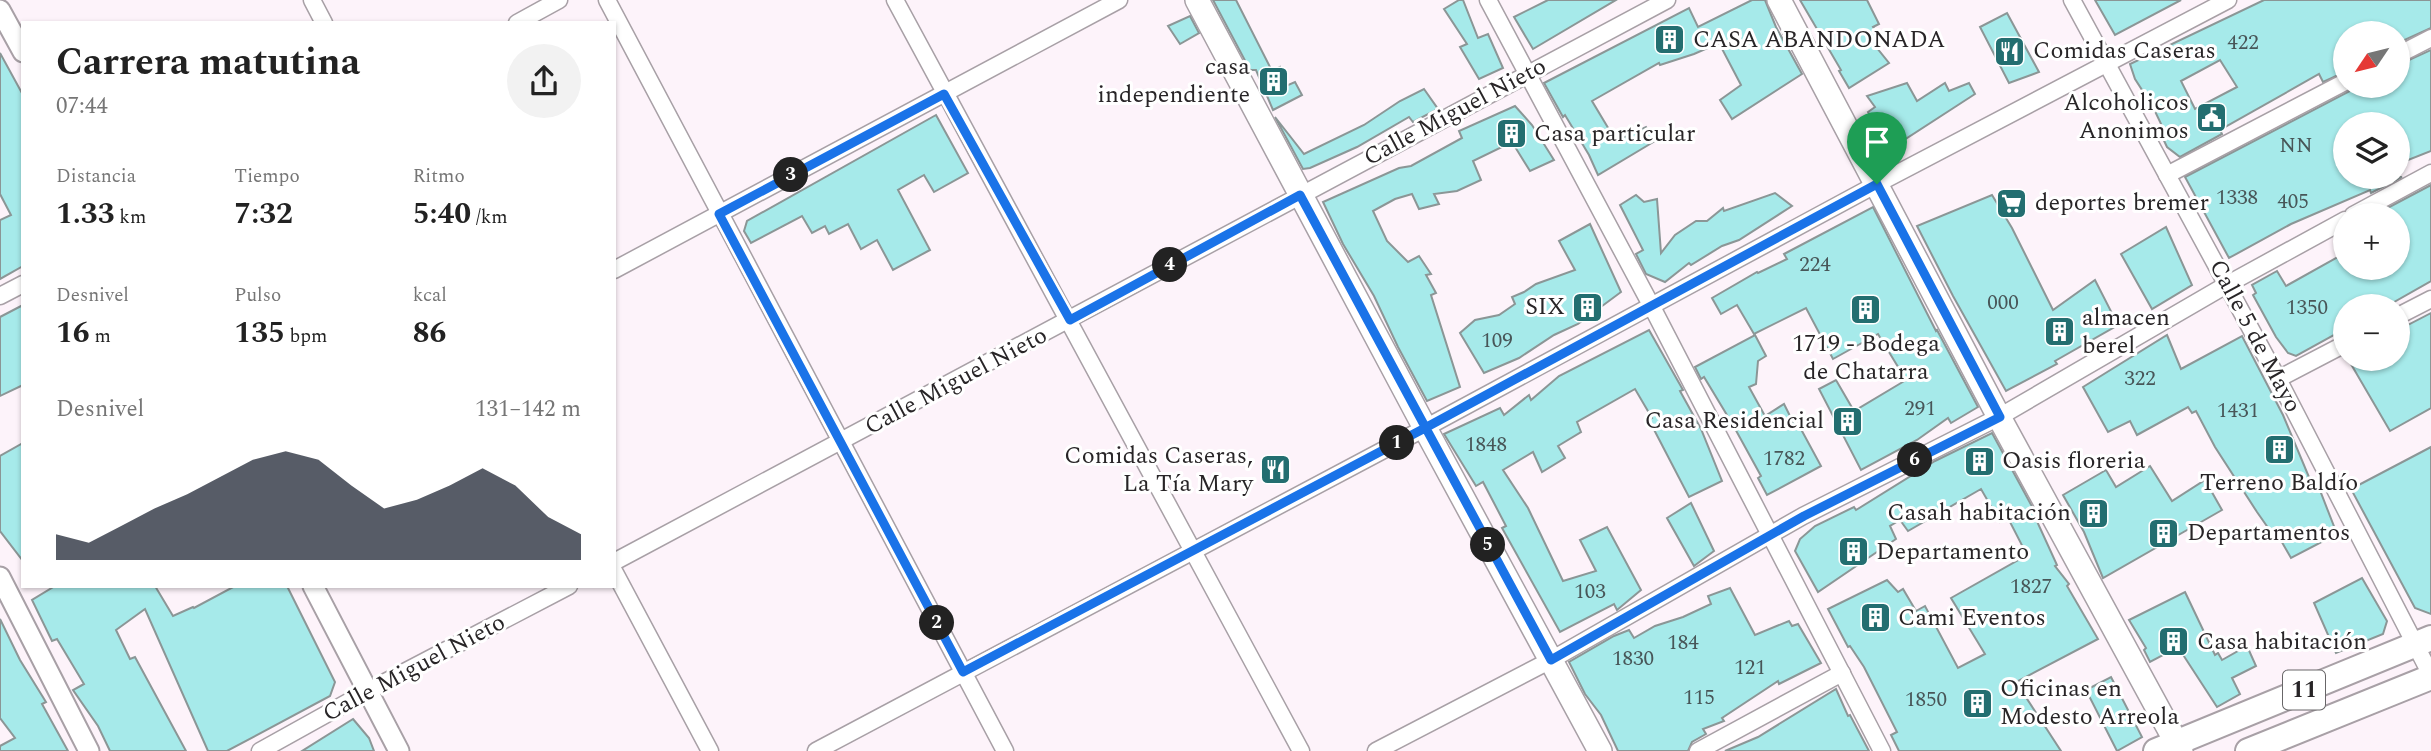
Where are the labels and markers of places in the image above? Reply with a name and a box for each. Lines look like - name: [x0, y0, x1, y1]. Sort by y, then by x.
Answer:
- place label: CASA ABANDONADA: [1693, 22, 1945, 58]
- building icon: CASA ABANDONADA: [1653, 23, 1687, 57]
- place label: Comidas Caseras: [2033, 33, 2216, 69]
- restaurant icon: Comidas Caseras: [1993, 34, 2027, 68]
- place label: casa independiente: [1098, 49, 1250, 113]
- building icon: casa independiente: [1256, 64, 1290, 98]
- place label: Alcoholicos Anonimos: [2063, 85, 2189, 149]
- public building icon: Alcoholicos Anonimos: [2195, 100, 2229, 134]
- pin: [1847, 112, 1907, 184]
- place label: Casa particular: [1534, 116, 1696, 152]
- building icon: Casa particular: [1494, 117, 1528, 151]
- pin: 3: [774, 158, 808, 192]
- place label: deportes bremer: [2035, 185, 2209, 221]
- supermarket icon: deportes bremer: [1995, 186, 2029, 220]
- pin: 4: [1152, 247, 1188, 282]
- place label: SIX: [1525, 289, 1565, 325]
- building icon: SIX: [1571, 290, 1605, 324]
- building icon: 1719 - Bodega de Chatarra: [1849, 293, 1883, 327]
- place label: almacen berel: [2082, 300, 2170, 364]
- building icon: almacen berel: [2042, 315, 2076, 349]
- place label: 1719 - Bodega de Chatarra: [1792, 326, 1940, 390]
- place label: Casa Residencial: [1645, 403, 1824, 439]
- building icon: Casa Residencial: [1830, 404, 1864, 438]
- pin: 1: [1380, 426, 1414, 460]
- building icon: Terreno Baldío: [2262, 432, 2296, 466]
- place label: Comidas Caseras, La Tía Mary: [1064, 438, 1254, 502]
- pin: 6: [1898, 442, 1932, 477]
- place label: Oasis floreria: [2002, 443, 2146, 479]
- building icon: Oasis floreria: [1962, 444, 1996, 478]
- restaurant icon: Comidas Caseras, La Tía Mary: [1259, 453, 1293, 487]
- place label: Terreno Baldío: [2200, 465, 2358, 501]
- place label: Casah habitación: [1887, 495, 2071, 531]
- building icon: Casah habitación: [2077, 496, 2111, 530]
- place label: Departamentos: [2187, 515, 2351, 551]
- building icon: Departamentos: [2147, 516, 2181, 550]
- pin: 5: [1470, 528, 1506, 562]
- place label: Departamento: [1876, 534, 2029, 570]
- building icon: Departamento: [1836, 535, 1870, 569]
- place label: Cami Eventos: [1898, 600, 2046, 636]
- building icon: Cami Eventos: [1858, 601, 1892, 635]
- pin: 2: [920, 606, 954, 640]
- place label: Casa habitación: [2197, 624, 2367, 660]
- building icon: Casa habitación: [2157, 625, 2191, 659]
- place label: Oficinas en Modesto Arreola: [2000, 671, 2179, 735]
- building icon: Oficinas en Modesto Arreola: [1960, 686, 1994, 720]

